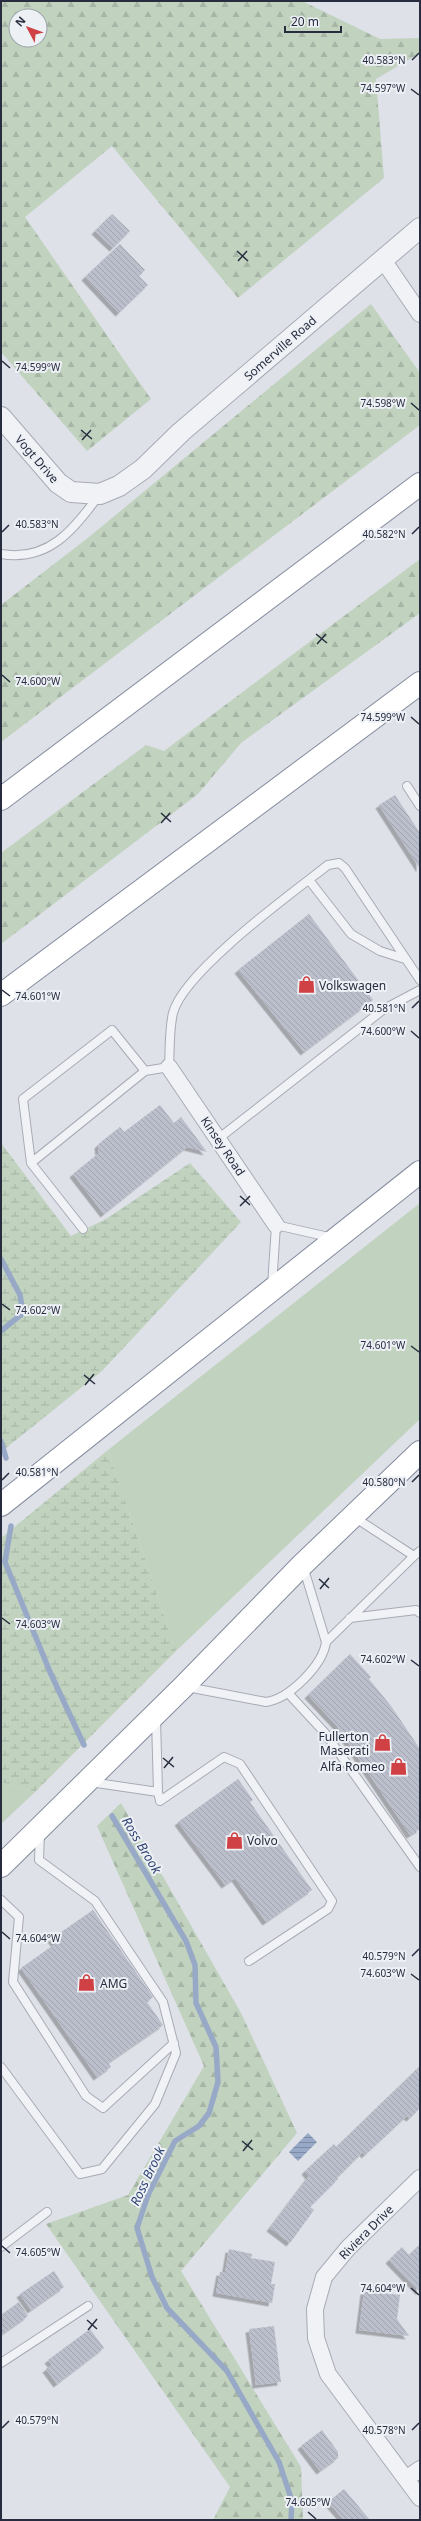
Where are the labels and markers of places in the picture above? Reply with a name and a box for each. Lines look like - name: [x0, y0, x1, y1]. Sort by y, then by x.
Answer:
- shop icon: Volkswagen: [296, 975, 316, 995]
- place label: Volkswagen: [319, 977, 386, 994]
- place label: Fullerton Maserati: [318, 1728, 369, 1759]
- shop icon: Fullerton Maserati: [372, 1733, 392, 1753]
- shop icon: Alfa Romeo: [388, 1756, 408, 1776]
- place label: Alfa Romeo: [320, 1758, 385, 1775]
- shop icon: Volvo: [224, 1830, 244, 1850]
- place label: Volvo: [247, 1832, 278, 1849]
- shop icon: AMG: [77, 1973, 97, 1993]
- place label: AMG: [100, 1975, 127, 1992]

